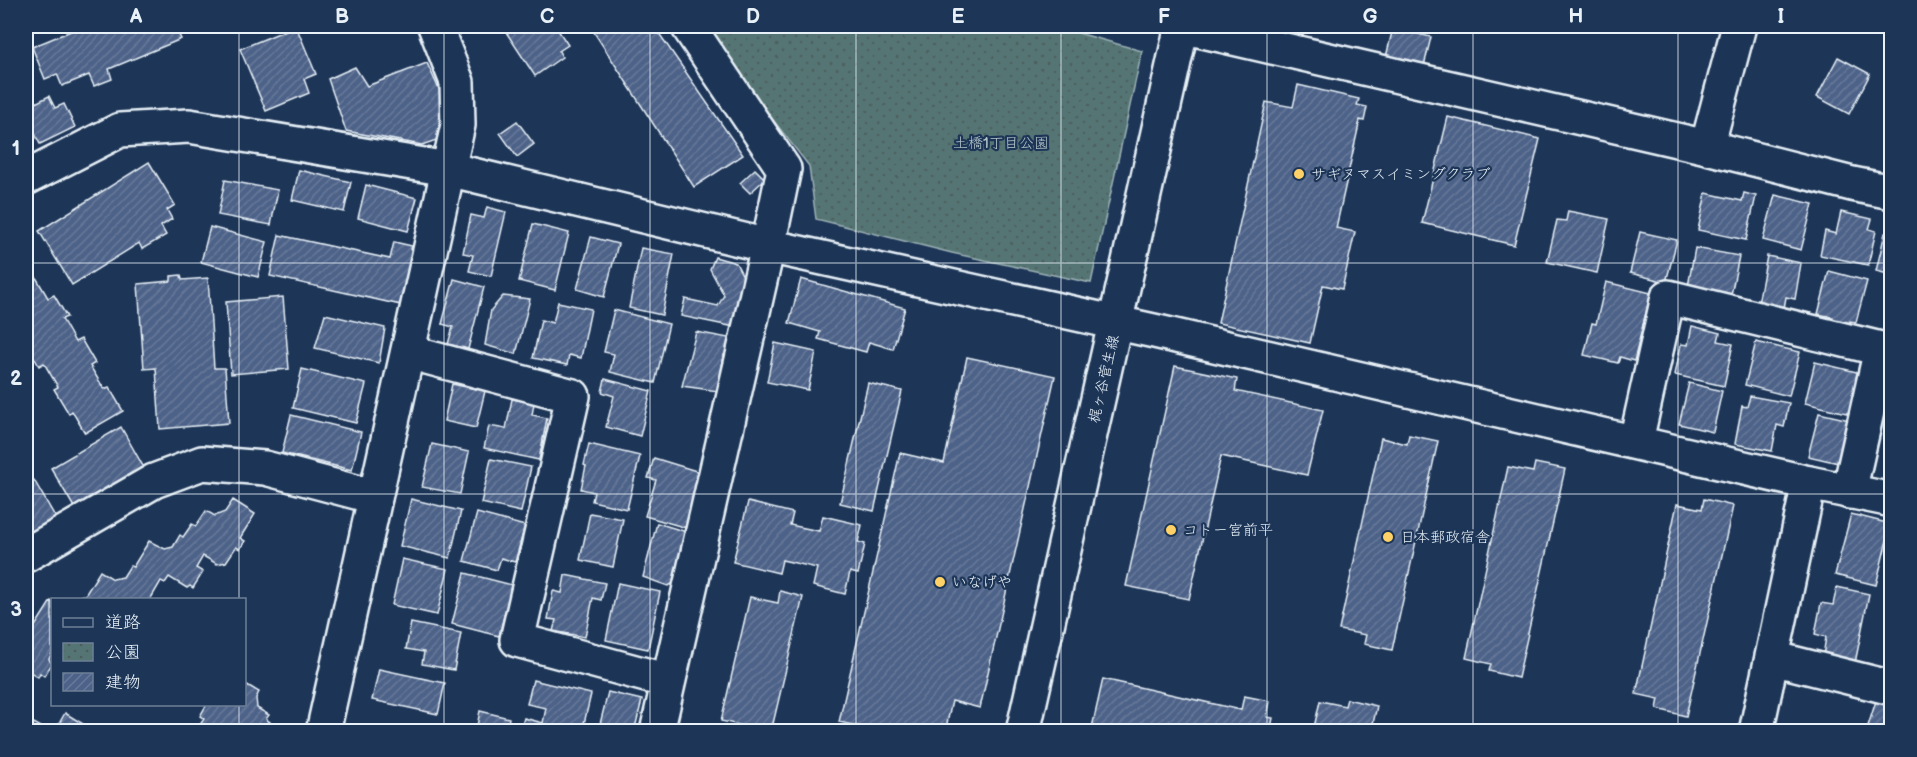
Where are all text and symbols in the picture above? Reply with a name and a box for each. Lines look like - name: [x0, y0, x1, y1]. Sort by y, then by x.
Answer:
- text: A: [129, 5, 143, 29]
- text: B: [335, 5, 349, 29]
- text: C: [540, 5, 554, 29]
- text: D: [746, 5, 760, 29]
- text: E: [952, 5, 965, 29]
- text: F: [1158, 5, 1170, 29]
- text: G: [1363, 5, 1378, 29]
- text: H: [1569, 5, 1583, 29]
- text: I: [1778, 5, 1784, 29]
- park label: 土橋1丁目公園: [953, 134, 1049, 153]
- text: 1: [12, 137, 20, 161]
- place label: サギヌマスイミングクラブ: [1311, 165, 1490, 184]
- marker: サギヌマスイミングクラブ: [1292, 167, 1306, 181]
- street label: 梶ヶ谷菅生線: [1085, 333, 1123, 425]
- text: 2: [10, 367, 22, 391]
- place label: コトー宮前平: [1183, 521, 1273, 540]
- marker: コトー宮前平: [1164, 523, 1178, 537]
- place label: 日本郵政宿舎: [1400, 528, 1490, 547]
- marker: 日本郵政宿舎: [1381, 530, 1395, 544]
- place label: いなげや: [952, 573, 1012, 592]
- marker: いなげや: [933, 575, 947, 589]
- text: 3: [10, 598, 22, 622]
- legend: [51, 598, 246, 706]
- text: 道路: [105, 612, 141, 633]
- text: 公園: [105, 642, 141, 663]
- text: 建物: [105, 672, 141, 693]

